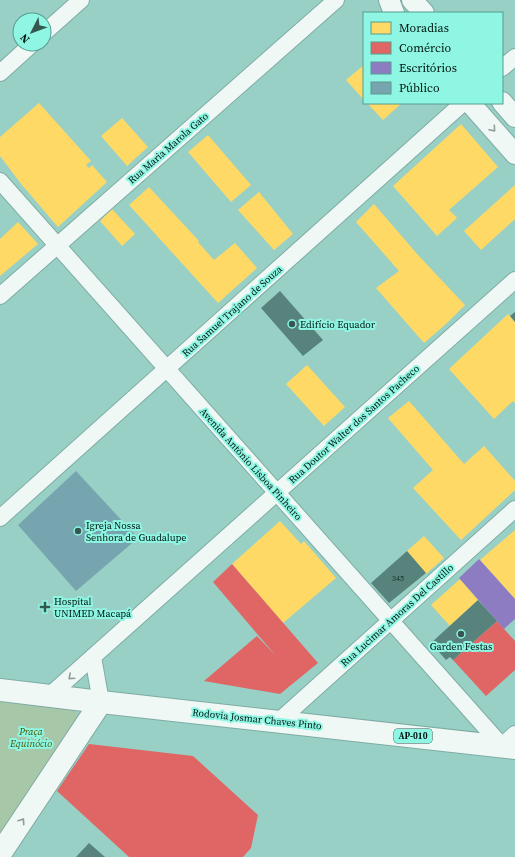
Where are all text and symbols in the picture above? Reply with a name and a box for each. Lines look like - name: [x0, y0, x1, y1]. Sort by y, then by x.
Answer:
- north arrow: [12, 12, 52, 52]
- legend: [363, 12, 503, 104]
- text: Moradias: [399, 20, 449, 36]
- text: N: [17, 30, 33, 46]
- text: Comércio: [399, 40, 451, 56]
- text: Escritórios: [399, 60, 457, 76]
- text: Público: [399, 80, 440, 96]
- street label: Rua Maria Marola Gato: [125, 109, 211, 187]
- one-way arrow: [488, 124, 495, 131]
- street label: Rua Samuel Trajano de Souza: [179, 262, 285, 359]
- place label: Edifício Equador: [300, 318, 376, 331]
- marker: Edifício Equador: [287, 319, 297, 329]
- street label: Rua Doutor Walter dos Santos Pacheco: [286, 361, 422, 486]
- street label: Avenida Antônio Lisboa Pinheiro: [197, 405, 305, 523]
- place label: Igreja Nossa Senhora de Guadalupe: [86, 519, 186, 544]
- marker: Igreja Nossa Senhora de Guadalupe: [73, 526, 83, 536]
- street label: Rua Lucimar Amoras Del Castillo: [338, 561, 457, 669]
- house number: 345: [392, 573, 404, 584]
- place label: Hospital UNIMED Macapá: [54, 595, 132, 620]
- marker: Hospital UNIMED Macapá: [39, 601, 51, 613]
- marker: Garden Festas: [456, 629, 466, 639]
- place label: Garden Festas: [430, 640, 492, 653]
- one-way arrow: [68, 672, 76, 679]
- street label: Rodovia Josmar Chaves Pinto: [192, 706, 323, 732]
- park label: Praça Equinócio: [9, 725, 52, 750]
- road number: AP-010: [394, 729, 432, 743]
- one-way arrow: [17, 819, 24, 826]

